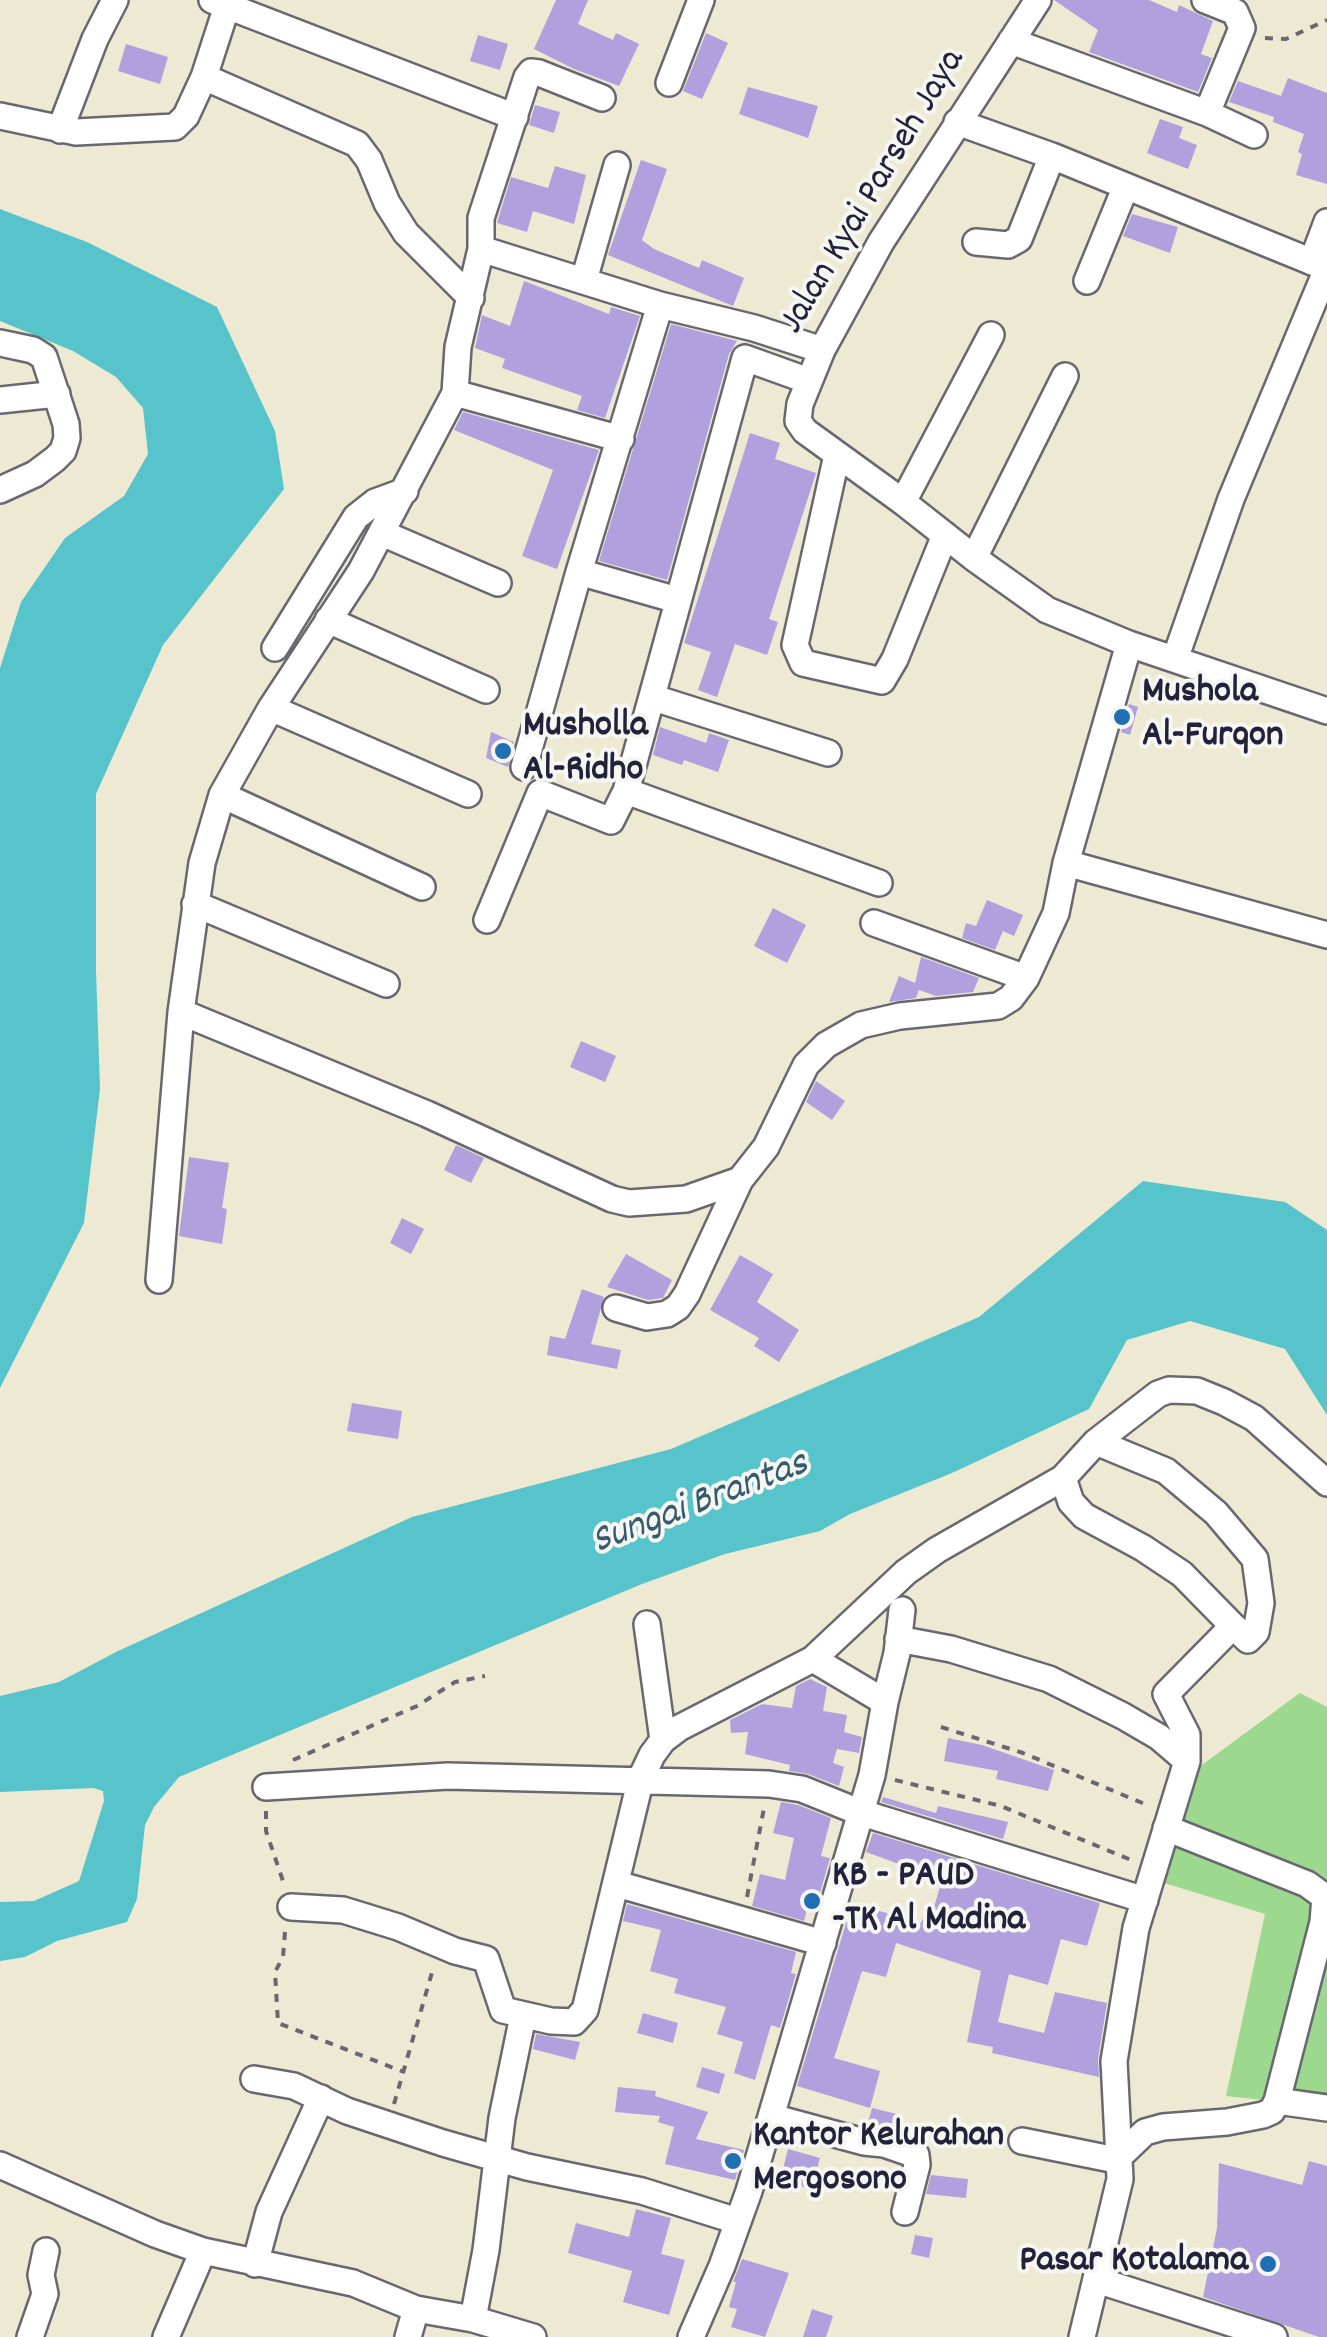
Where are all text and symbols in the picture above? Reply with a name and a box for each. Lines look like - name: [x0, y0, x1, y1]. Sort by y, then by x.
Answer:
- street label: Jalan Kyai Parseh Jaya: [772, 42, 978, 344]
- place label: Mushola Al-Furqon: [1142, 672, 1284, 762]
- place label: Musholla Al-Ridho: [523, 706, 648, 796]
- marker: Mushola Al-Furqon: [1111, 706, 1133, 728]
- marker: Musholla Al-Ridho: [492, 740, 514, 762]
- water label: Sungai Brantas: [586, 1443, 816, 1569]
- place label: KB - PAUD -TK Al Madina: [832, 1856, 1025, 1946]
- marker: KB - PAUD -TK Al Madina: [801, 1890, 823, 1912]
- place label: Kantor Kelurahan Mergosono: [753, 2116, 1004, 2206]
- marker: Kantor Kelurahan Mergosono: [722, 2150, 744, 2172]
- place label: Pasar Kotalama: [1019, 2241, 1248, 2287]
- marker: Pasar Kotalama: [1257, 2253, 1279, 2275]

